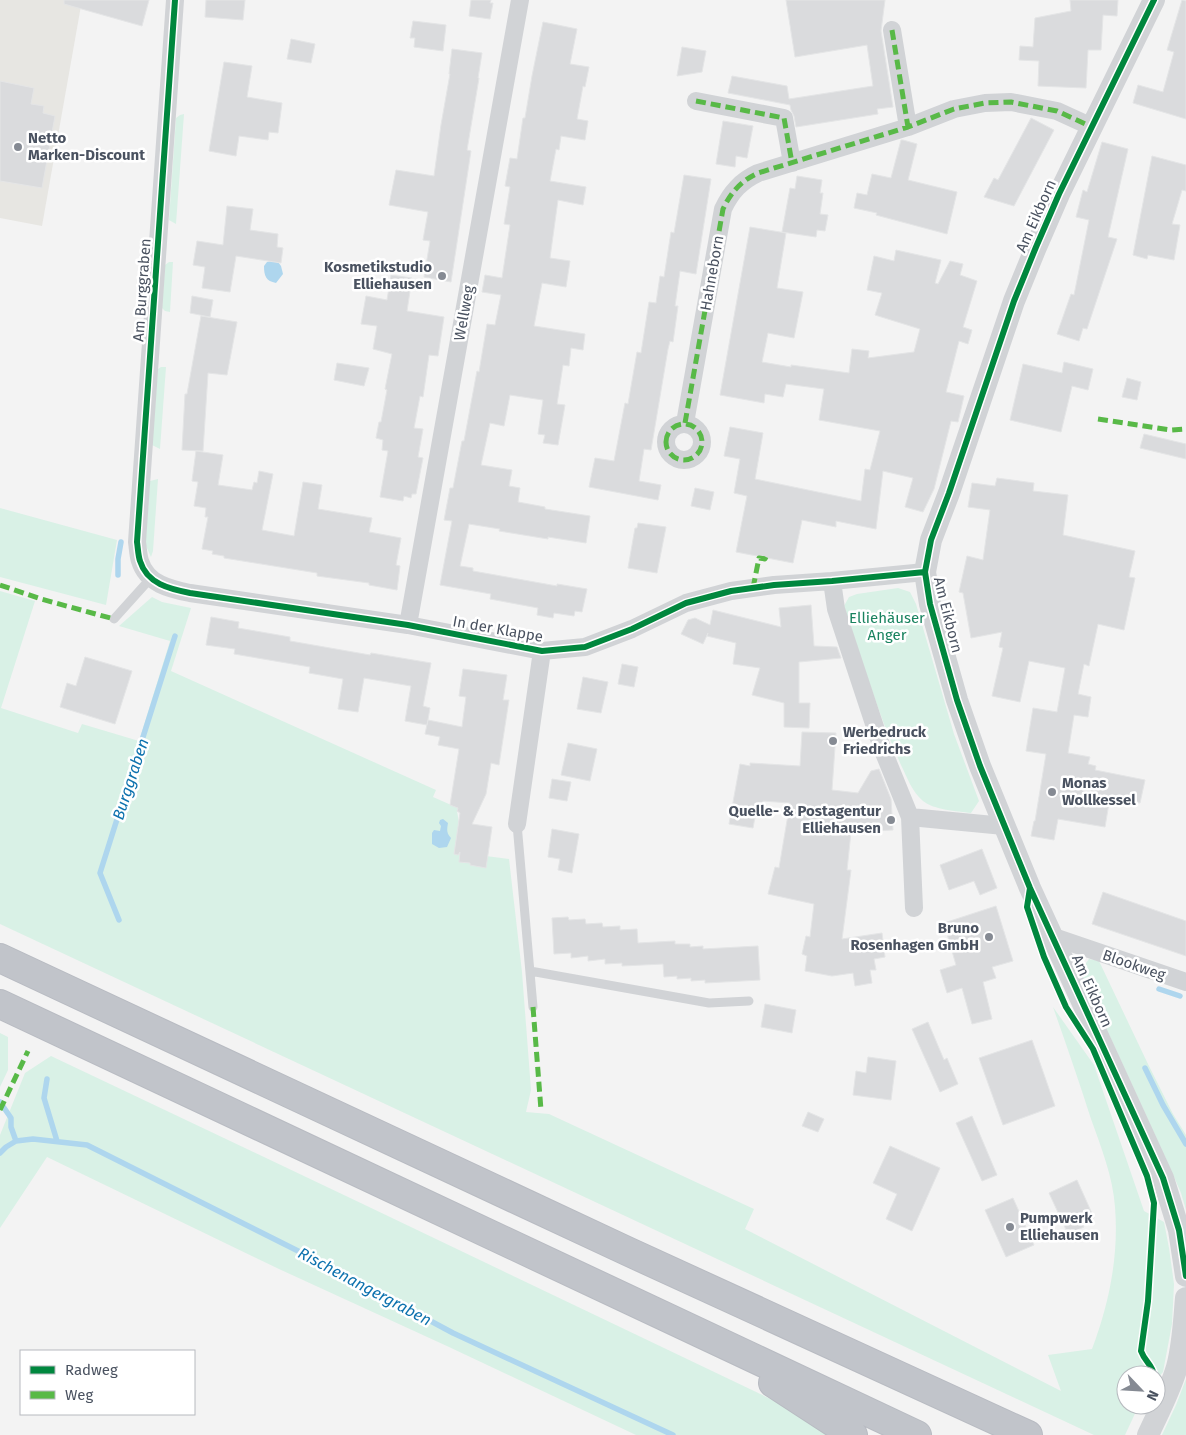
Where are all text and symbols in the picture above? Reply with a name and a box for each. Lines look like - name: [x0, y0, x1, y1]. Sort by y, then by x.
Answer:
- place label: Netto Marken-Discount: [28, 129, 145, 164]
- marker: Netto Marken-Discount: [12, 141, 24, 153]
- street label: Am Eikborn: [1012, 177, 1060, 255]
- street label: Hahneborn: [697, 234, 727, 312]
- street label: Am Burggraben: [129, 238, 155, 342]
- place label: Kosmetikstudio Elliehausen: [324, 258, 432, 293]
- marker: Kosmetikstudio Elliehausen: [436, 270, 448, 282]
- street label: Wellweg: [450, 284, 478, 342]
- street label: Am Eikborn: [930, 575, 966, 655]
- park label: Elliehäuser Anger: [849, 609, 925, 644]
- street label: In der Klappe: [451, 612, 545, 646]
- place label: Werbedruck Friedrichs: [843, 723, 927, 758]
- marker: Werbedruck Friedrichs: [827, 735, 839, 747]
- water label: Burggraben: [108, 736, 153, 822]
- place label: Monas Wollkessel: [1062, 774, 1136, 809]
- marker: Monas Wollkessel: [1046, 786, 1058, 798]
- place label: Quelle- & Postagentur Elliehausen: [729, 802, 882, 837]
- marker: Quelle- & Postagentur Elliehausen: [885, 814, 897, 826]
- place label: Bruno Rosenhagen GmbH: [851, 919, 979, 954]
- marker: Bruno Rosenhagen GmbH: [983, 931, 995, 943]
- street label: Blookweg: [1100, 946, 1168, 984]
- street label: Am Eikborn: [1068, 952, 1116, 1030]
- place label: Pumpwerk Elliehausen: [1020, 1209, 1099, 1244]
- marker: Pumpwerk Elliehausen: [1004, 1221, 1016, 1233]
- water label: Rischenangergraben: [295, 1243, 435, 1330]
- legend: [20, 1350, 195, 1415]
- text: Radweg: [65, 1361, 118, 1379]
- north arrow: [1116, 1365, 1166, 1415]
- text: Weg: [65, 1386, 93, 1404]
- text: N: [1143, 1387, 1162, 1403]

